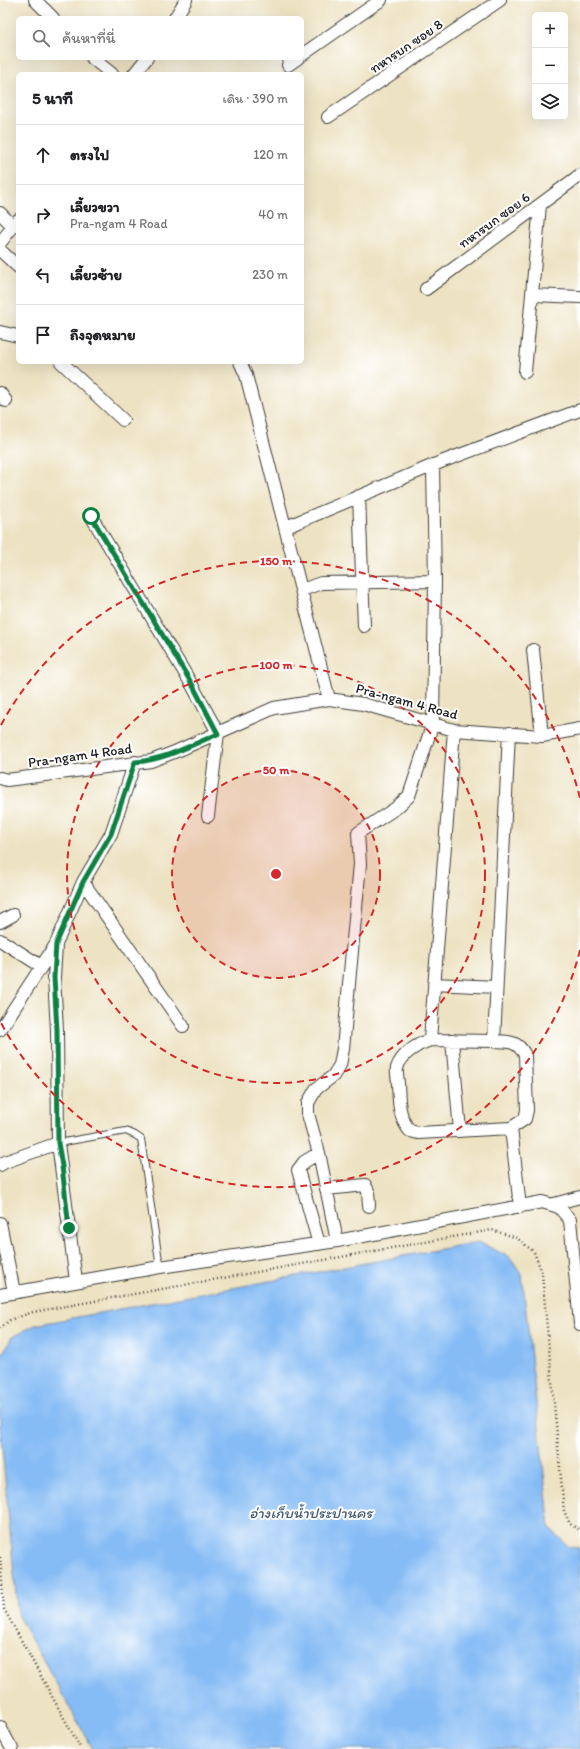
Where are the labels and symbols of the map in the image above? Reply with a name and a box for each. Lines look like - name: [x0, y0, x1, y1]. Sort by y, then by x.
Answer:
- street label: ทหารบก ซอย 8: [366, 16, 446, 77]
- street label: ทหารบก ซอย 6: [455, 189, 533, 252]
- route start: [82, 507, 100, 525]
- text: 150 m: [260, 554, 293, 568]
- text: 100 m: [259, 658, 293, 672]
- street label: Pra-ngam 4 Road: [354, 680, 460, 723]
- street label: Pra-ngam 4 Road: [27, 740, 134, 771]
- text: 50 m: [263, 763, 290, 777]
- centre of rings: [269, 867, 283, 881]
- route end: [60, 1219, 78, 1237]
- water label: อ่างเก็บน้ำประปานคร: [250, 1503, 374, 1522]

